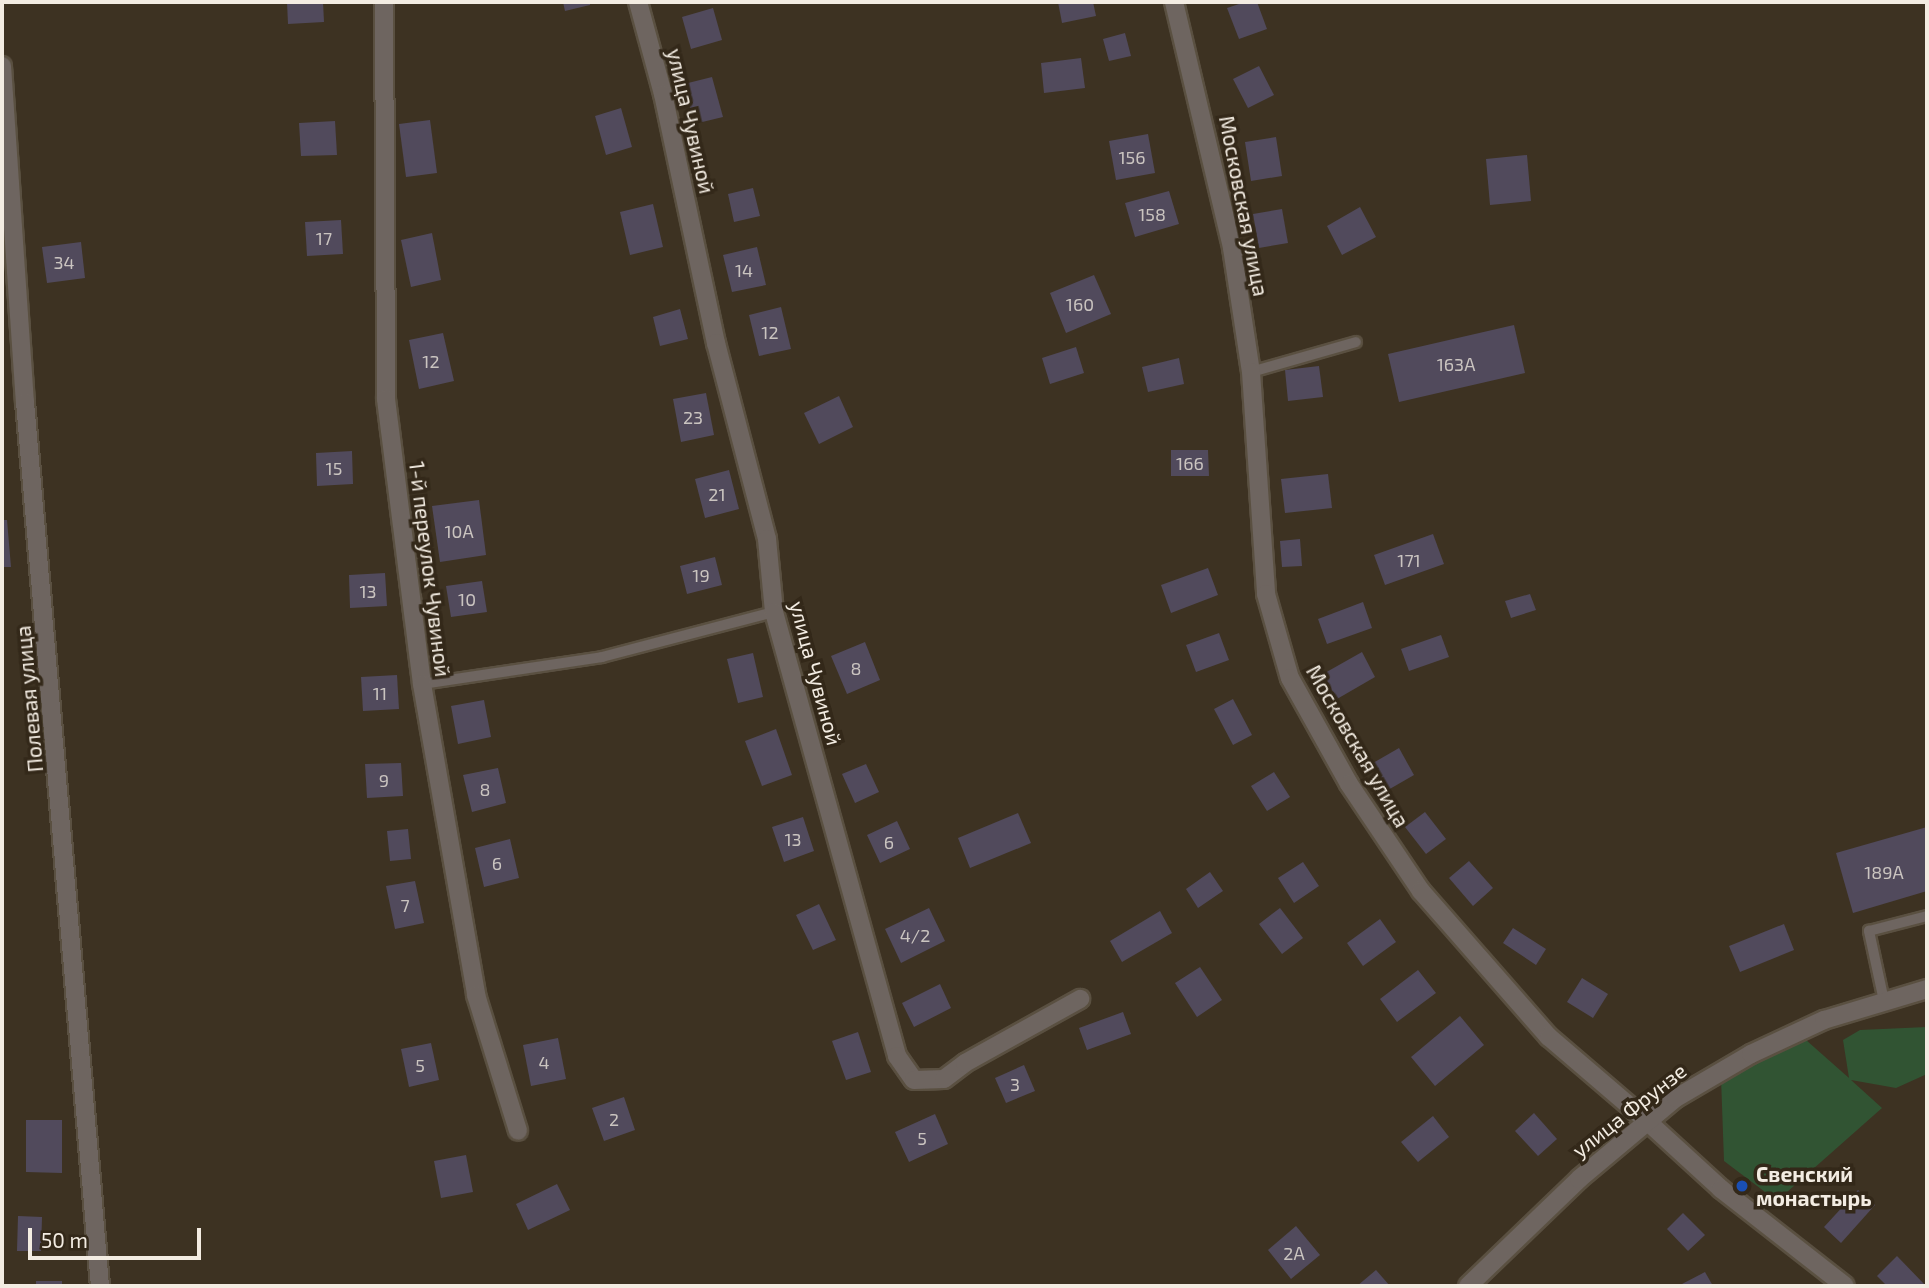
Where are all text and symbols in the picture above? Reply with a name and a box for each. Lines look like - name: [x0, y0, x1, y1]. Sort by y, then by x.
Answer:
- street label: улица Чувиной: [662, 46, 720, 196]
- street label: Московская улица: [1214, 114, 1274, 298]
- house number: 156: [1118, 146, 1146, 168]
- house number: 158: [1138, 203, 1166, 225]
- house number: 17: [316, 227, 332, 249]
- house number: 34: [53, 251, 75, 273]
- house number: 14: [735, 259, 753, 281]
- house number: 160: [1066, 293, 1094, 315]
- house number: 12: [761, 321, 779, 343]
- house number: 12: [422, 350, 440, 372]
- house number: 163А: [1437, 353, 1475, 375]
- house number: 23: [683, 406, 703, 428]
- house number: 166: [1176, 452, 1204, 474]
- house number: 15: [326, 457, 342, 479]
- street label: 1-й переулок Чувиной: [404, 460, 456, 678]
- house number: 21: [708, 483, 726, 505]
- house number: 10А: [444, 520, 474, 542]
- house number: 171: [1397, 549, 1421, 571]
- house number: 19: [692, 564, 710, 586]
- house number: 13: [359, 580, 377, 602]
- house number: 10: [458, 588, 476, 610]
- street label: улица Чувиной: [785, 598, 847, 748]
- street label: Полевая улица: [10, 625, 48, 773]
- house number: 8: [851, 657, 861, 679]
- street label: Московская улица: [1301, 660, 1415, 832]
- house number: 11: [373, 682, 387, 704]
- house number: 9: [379, 769, 389, 791]
- house number: 8: [480, 778, 490, 800]
- house number: 13: [784, 828, 802, 850]
- house number: 6: [884, 831, 894, 853]
- house number: 6: [492, 852, 502, 874]
- house number: 189А: [1864, 861, 1904, 883]
- house number: 7: [400, 894, 410, 916]
- house number: 4/2: [900, 924, 930, 946]
- house number: 4: [538, 1051, 550, 1073]
- house number: 5: [415, 1054, 425, 1076]
- street label: улица Фрунзе: [1567, 1058, 1691, 1162]
- house number: 3: [1010, 1073, 1020, 1095]
- house number: 2: [609, 1108, 619, 1130]
- house number: 5: [917, 1127, 927, 1149]
- place label: Свенский монастырь: [1756, 1161, 1872, 1211]
- marker: Свенский монастырь: [1734, 1178, 1750, 1194]
- scale bar: [32, 1214, 205, 1258]
- text: 50 m: [41, 1227, 88, 1252]
- house number: 2А: [1283, 1242, 1305, 1264]

